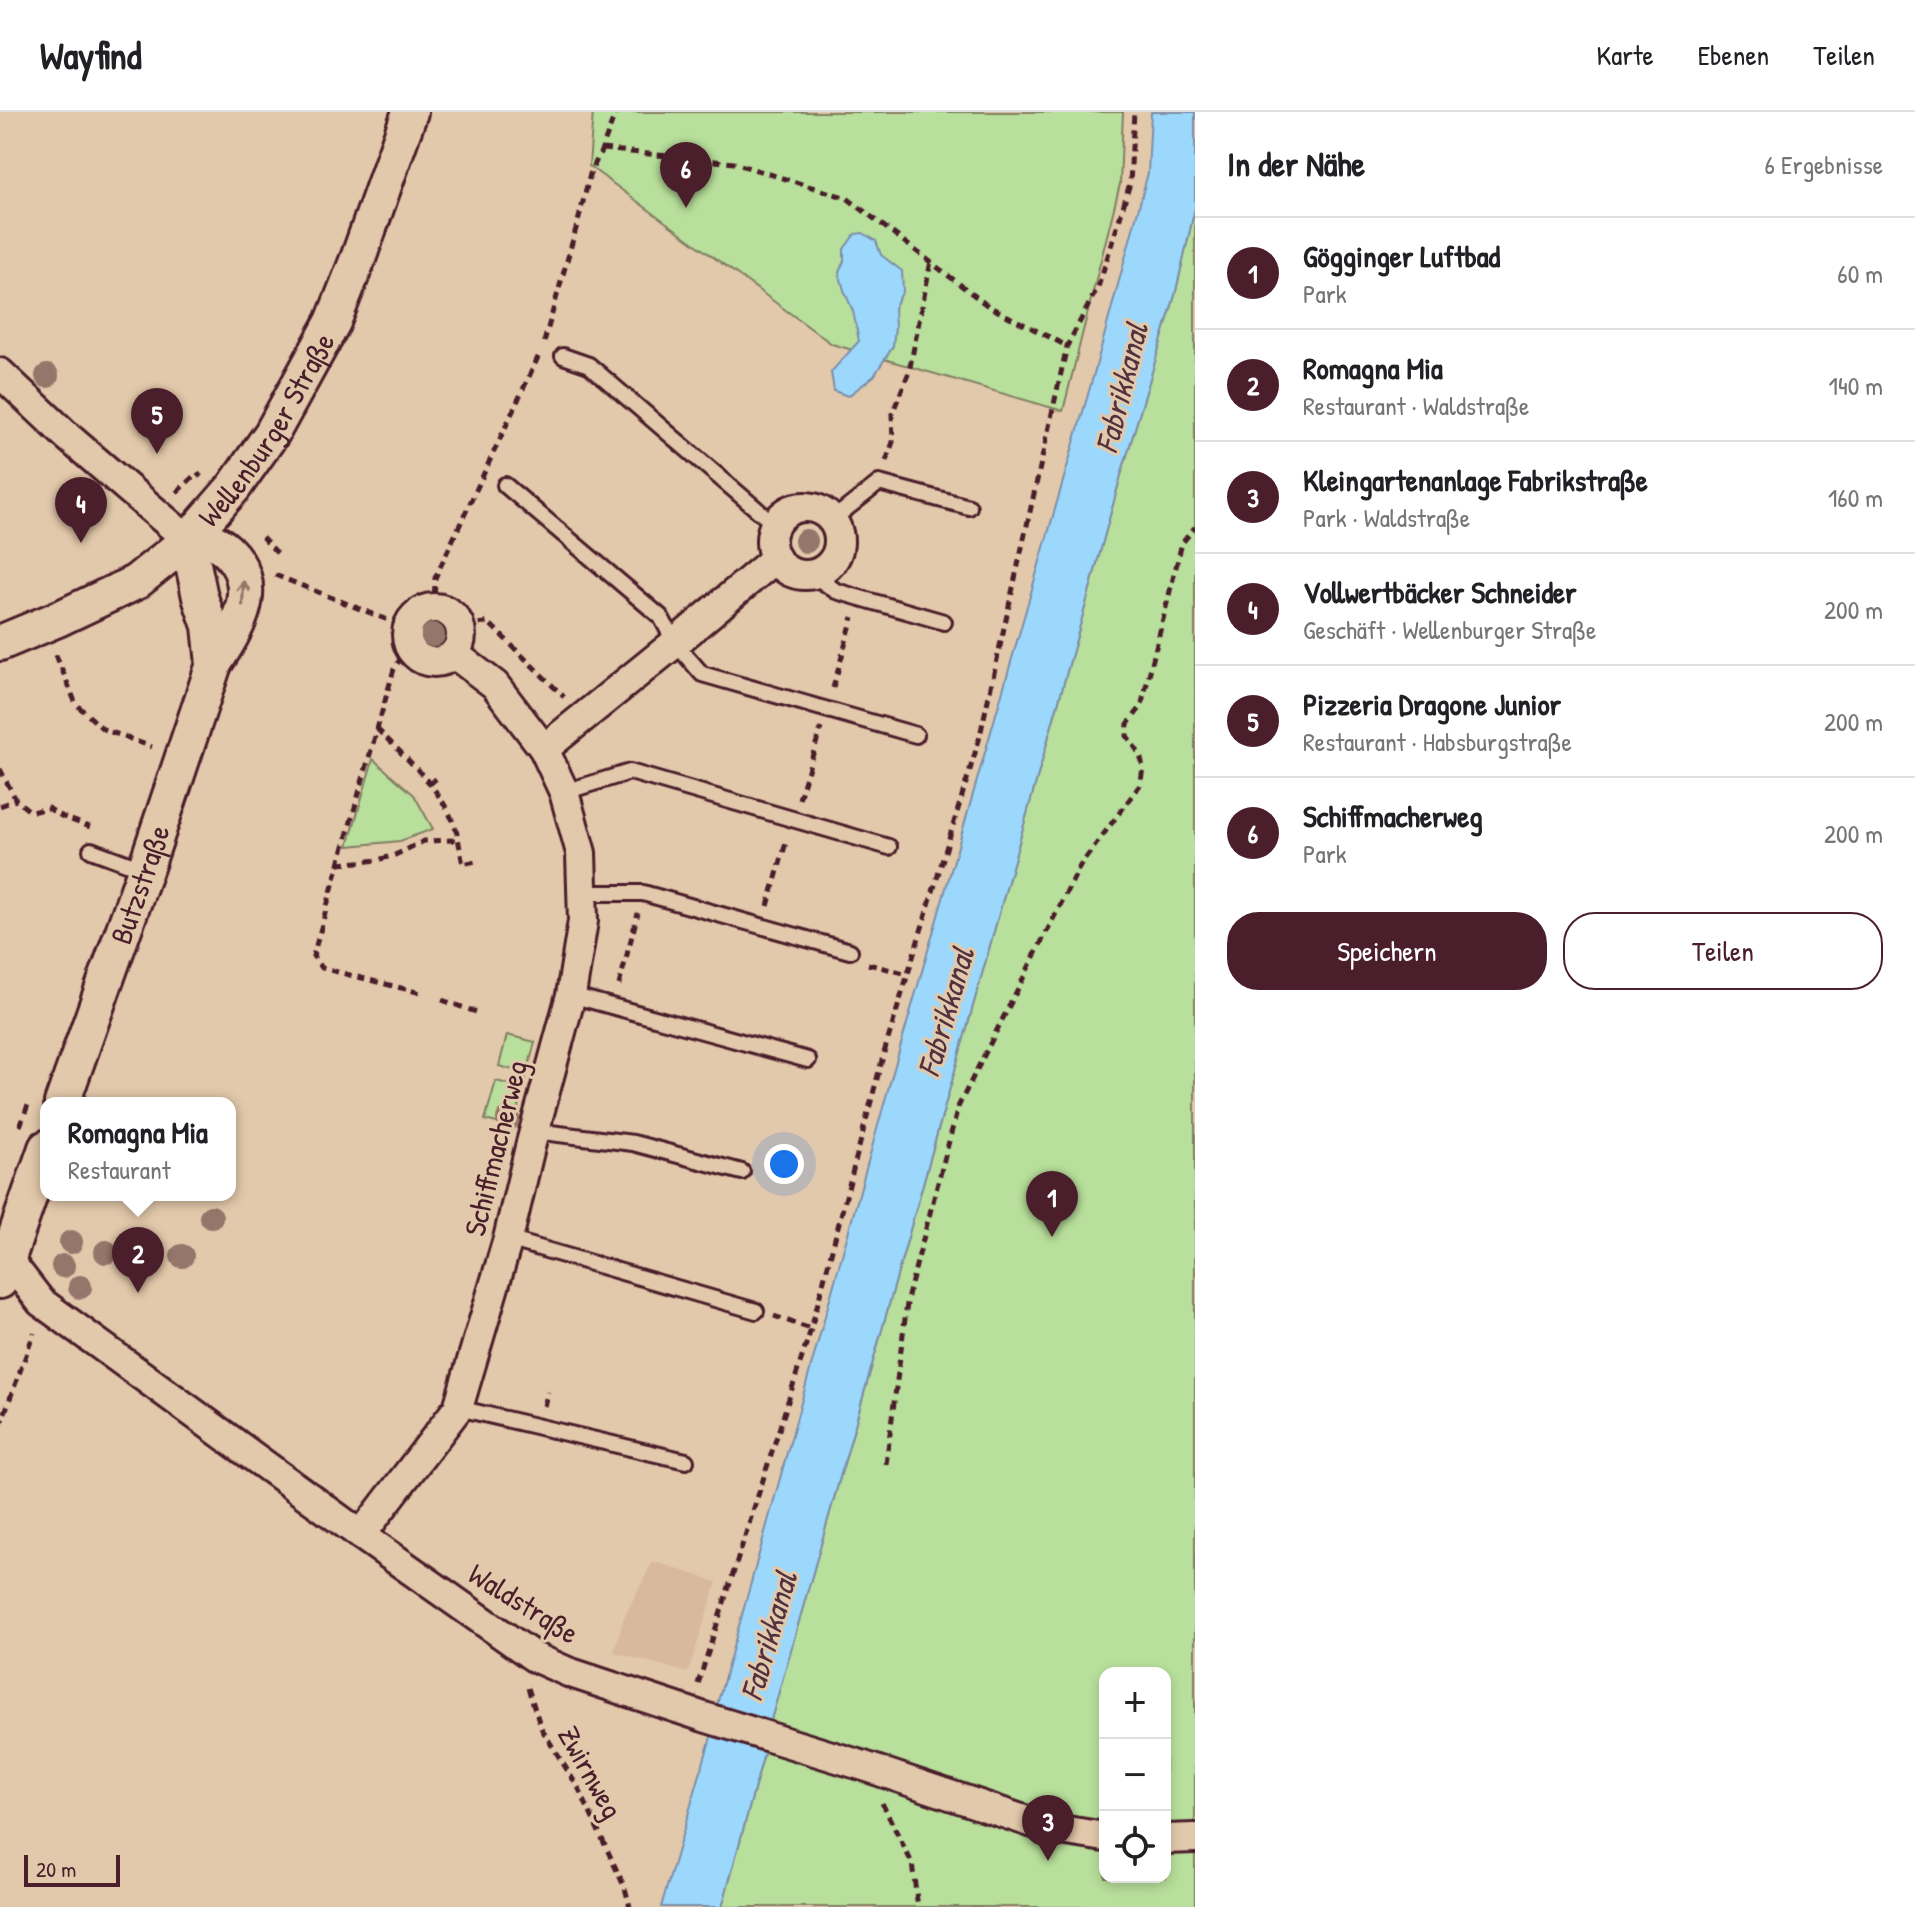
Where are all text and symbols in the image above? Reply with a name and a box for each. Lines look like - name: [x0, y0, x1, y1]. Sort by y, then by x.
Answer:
- text: Wayfind: [40, 29, 142, 81]
- text: Karte: [1597, 36, 1654, 74]
- text: Ebenen: [1698, 36, 1769, 74]
- text: Teilen: [1813, 36, 1875, 74]
- text: In der Nähe: [1227, 141, 1365, 187]
- pin: 6: [660, 142, 712, 208]
- text: 6 Ergebnisse: [1765, 147, 1883, 182]
- text: Gögginger Luftbad: [1303, 236, 1500, 276]
- text: 1: [1248, 256, 1258, 291]
- text: 60 m: [1837, 256, 1883, 291]
- text: Park: [1303, 276, 1347, 311]
- water label: Fabrikkanal: [1084, 317, 1158, 457]
- street label: Wellenburger Straße: [189, 325, 343, 535]
- text: Romagna Mia: [1303, 348, 1443, 388]
- text: 2: [1247, 368, 1259, 403]
- text: 140 m: [1829, 368, 1883, 403]
- pin: 5: [131, 388, 183, 454]
- text: Restaurant · Waldstraße: [1303, 388, 1529, 423]
- text: Kleingartenanlage Fabrikstraße: [1303, 460, 1648, 500]
- pin: 4: [55, 477, 107, 543]
- text: 3: [1247, 480, 1259, 515]
- text: 160 m: [1828, 480, 1883, 515]
- text: Park · Waldstraße: [1303, 500, 1470, 535]
- text: Vollwertbäcker Schneider: [1303, 572, 1577, 612]
- one-way arrow: [235, 581, 251, 607]
- text: 4: [1248, 592, 1258, 627]
- text: 200 m: [1824, 592, 1883, 627]
- text: Geschäft · Wellenburger Straße: [1303, 612, 1596, 647]
- text: Pizzeria Dragone Junior: [1303, 684, 1561, 724]
- text: 5: [1248, 704, 1259, 739]
- text: 200 m: [1824, 704, 1883, 739]
- text: Restaurant · Habsburgstraße: [1303, 724, 1572, 759]
- text: Schiffmacherweg: [1303, 796, 1483, 836]
- text: 6: [1248, 816, 1258, 851]
- text: 200 m: [1824, 816, 1883, 851]
- street label: Butzstraße: [100, 820, 179, 949]
- text: Park: [1303, 836, 1347, 871]
- button: Speichern: [1227, 912, 1547, 990]
- button: Teilen: [1563, 912, 1883, 990]
- water label: Fabrikkanal: [906, 941, 984, 1081]
- street label: Schiffmacherweg: [454, 1056, 536, 1240]
- popup: [40, 1097, 236, 1201]
- text: Romagna Mia: [68, 1112, 208, 1152]
- your location: [764, 1144, 804, 1184]
- text: Restaurant: [68, 1152, 171, 1187]
- pin: 1: [1026, 1171, 1078, 1237]
- pin: 2: [112, 1227, 164, 1293]
- street label: Waldstraße: [461, 1553, 587, 1653]
- water label: Fabrikkanal: [729, 1565, 807, 1705]
- map controls: [1099, 1667, 1171, 1883]
- button: +: [1099, 1667, 1171, 1739]
- street label: Zwirnweg: [549, 1719, 633, 1825]
- button: −: [1099, 1739, 1171, 1811]
- pin: 3: [1022, 1795, 1074, 1861]
- button: locate: [1099, 1811, 1171, 1883]
- scale bar: [24, 1851, 120, 1887]
- text: 20 m: [36, 1854, 76, 1884]

